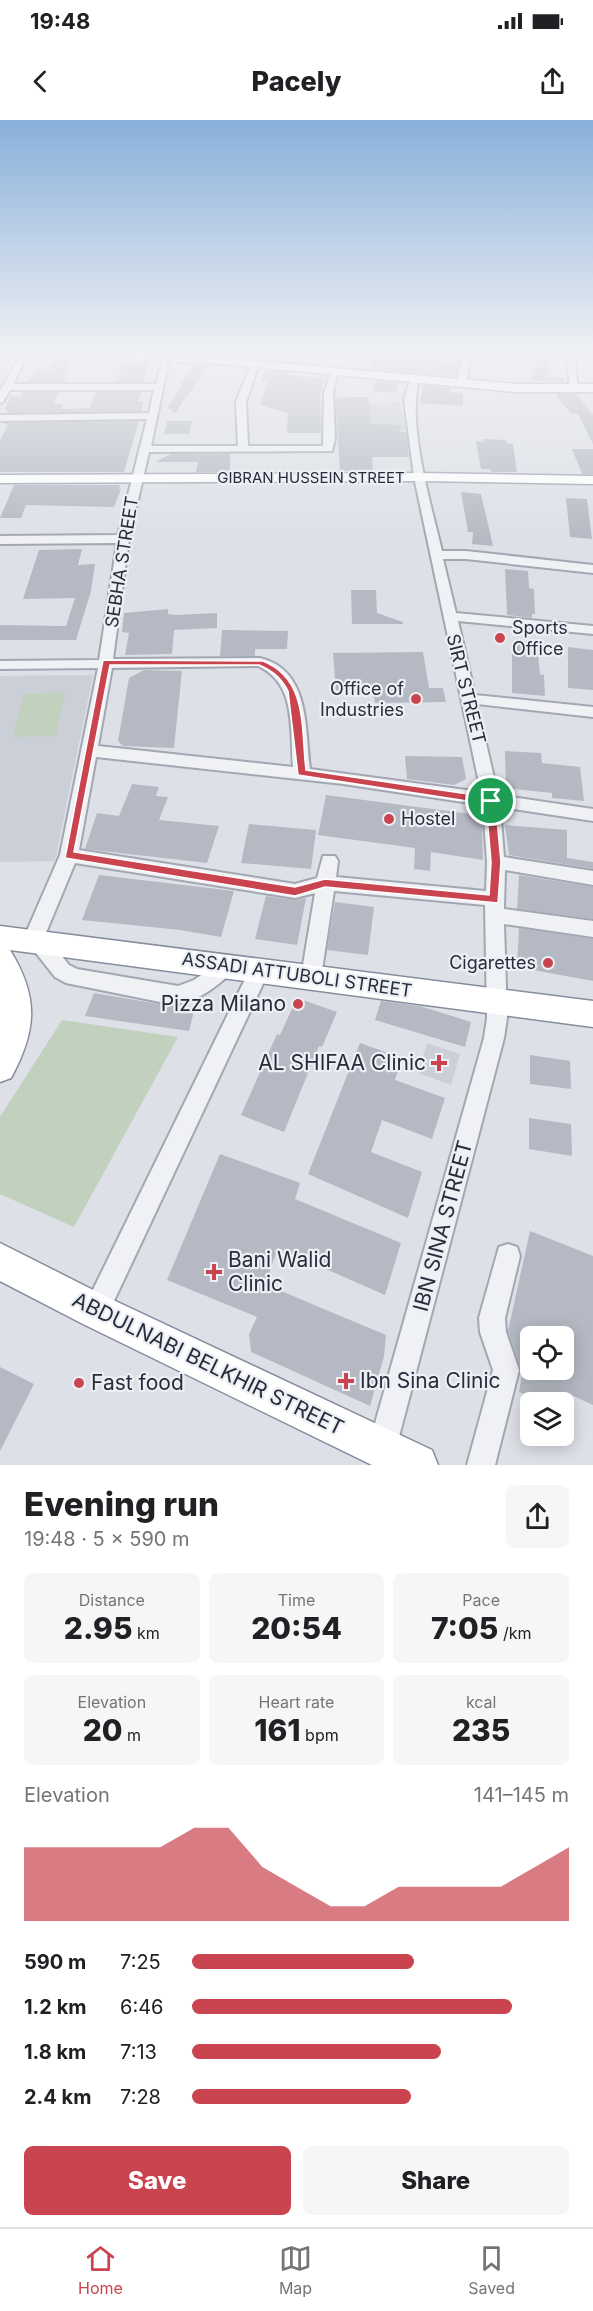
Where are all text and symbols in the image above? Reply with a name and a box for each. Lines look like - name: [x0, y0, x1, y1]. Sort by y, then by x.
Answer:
- text: 19:48: [30, 8, 90, 34]
- icon: back: [24, 65, 57, 98]
- text: Pacely: [252, 65, 341, 98]
- icon: share: [536, 65, 569, 98]
- street label: GIBRAN HUSSEIN STREET: [217, 468, 405, 487]
- street label: SEBHA STREET: [101, 495, 142, 629]
- place label: Sports Office: [512, 617, 568, 659]
- marker: Sports Office: [493, 631, 507, 645]
- street label: SIRT STREET: [443, 632, 490, 746]
- place label: Office of Industries: [320, 678, 404, 720]
- marker: Office of Industries: [409, 692, 423, 706]
- pin: [465, 775, 516, 826]
- icon: arrive: [474, 784, 507, 817]
- place label: Hostel: [401, 808, 455, 829]
- marker: Hostel: [382, 812, 396, 826]
- street label: ASSADI ATTUBOLI STREET: [181, 948, 413, 1001]
- place label: Cigarettes: [449, 952, 536, 973]
- marker: Cigarettes: [541, 956, 555, 970]
- place label: Pizza Milano: [161, 991, 286, 1016]
- marker: Pizza Milano: [291, 997, 305, 1011]
- place label: AL SHIFAA Clinic: [258, 1050, 426, 1075]
- marker: AL SHIFAA Clinic: [430, 1054, 448, 1072]
- street label: IBN SINA STREET: [408, 1138, 477, 1314]
- place label: Bani Walid Clinic: [228, 1247, 331, 1296]
- marker: Bani Walid Clinic: [205, 1263, 223, 1281]
- street label: ABDULNABI BELKHIR STREET: [68, 1287, 348, 1440]
- map controls: [520, 1326, 574, 1446]
- button: locate: [520, 1326, 574, 1380]
- place label: Ibn Sina Clinic: [360, 1368, 500, 1393]
- place label: Fast food: [91, 1370, 184, 1395]
- marker: Ibn Sina Clinic: [337, 1372, 355, 1390]
- marker: Fast food: [72, 1376, 86, 1390]
- button: layers: [520, 1392, 574, 1446]
- text: Evening run: [24, 1484, 219, 1524]
- button: share: [506, 1485, 569, 1548]
- text: 19:48 · 5 × 590 m: [24, 1527, 190, 1551]
- text: Distance: [79, 1590, 145, 1610]
- text: Time: [278, 1590, 315, 1610]
- text: Pace: [462, 1590, 500, 1610]
- text: 2.95: [64, 1610, 133, 1646]
- text: 20:54: [251, 1610, 342, 1646]
- text: 7:05: [431, 1610, 498, 1646]
- text: km: [133, 1623, 160, 1643]
- text: /km: [498, 1623, 531, 1643]
- text: Elevation: [78, 1692, 146, 1712]
- text: Heart rate: [259, 1692, 334, 1712]
- text: kcal: [466, 1692, 496, 1712]
- text: 20: [83, 1712, 123, 1748]
- text: 161: [254, 1712, 301, 1748]
- text: 235: [452, 1712, 510, 1748]
- text: m: [123, 1725, 141, 1745]
- text: bpm: [301, 1725, 339, 1745]
- text: Elevation: [24, 1783, 110, 1807]
- text: 141–145 m: [474, 1783, 569, 1807]
- text: 590 m: [24, 1950, 86, 1974]
- text: 7:25: [120, 1950, 161, 1974]
- text: 1.2 km: [24, 1995, 87, 2019]
- text: 6:46: [120, 1995, 164, 2019]
- text: 1.8 km: [24, 2040, 86, 2064]
- text: 7:13: [120, 2040, 157, 2064]
- text: 2.4 km: [24, 2085, 91, 2109]
- text: 7:28: [120, 2085, 161, 2109]
- button: Save: [24, 2146, 291, 2215]
- button: Share: [303, 2146, 569, 2215]
- tab: Home: [78, 2242, 123, 2298]
- tab: Map: [279, 2242, 312, 2298]
- tab: Saved: [468, 2242, 515, 2298]

